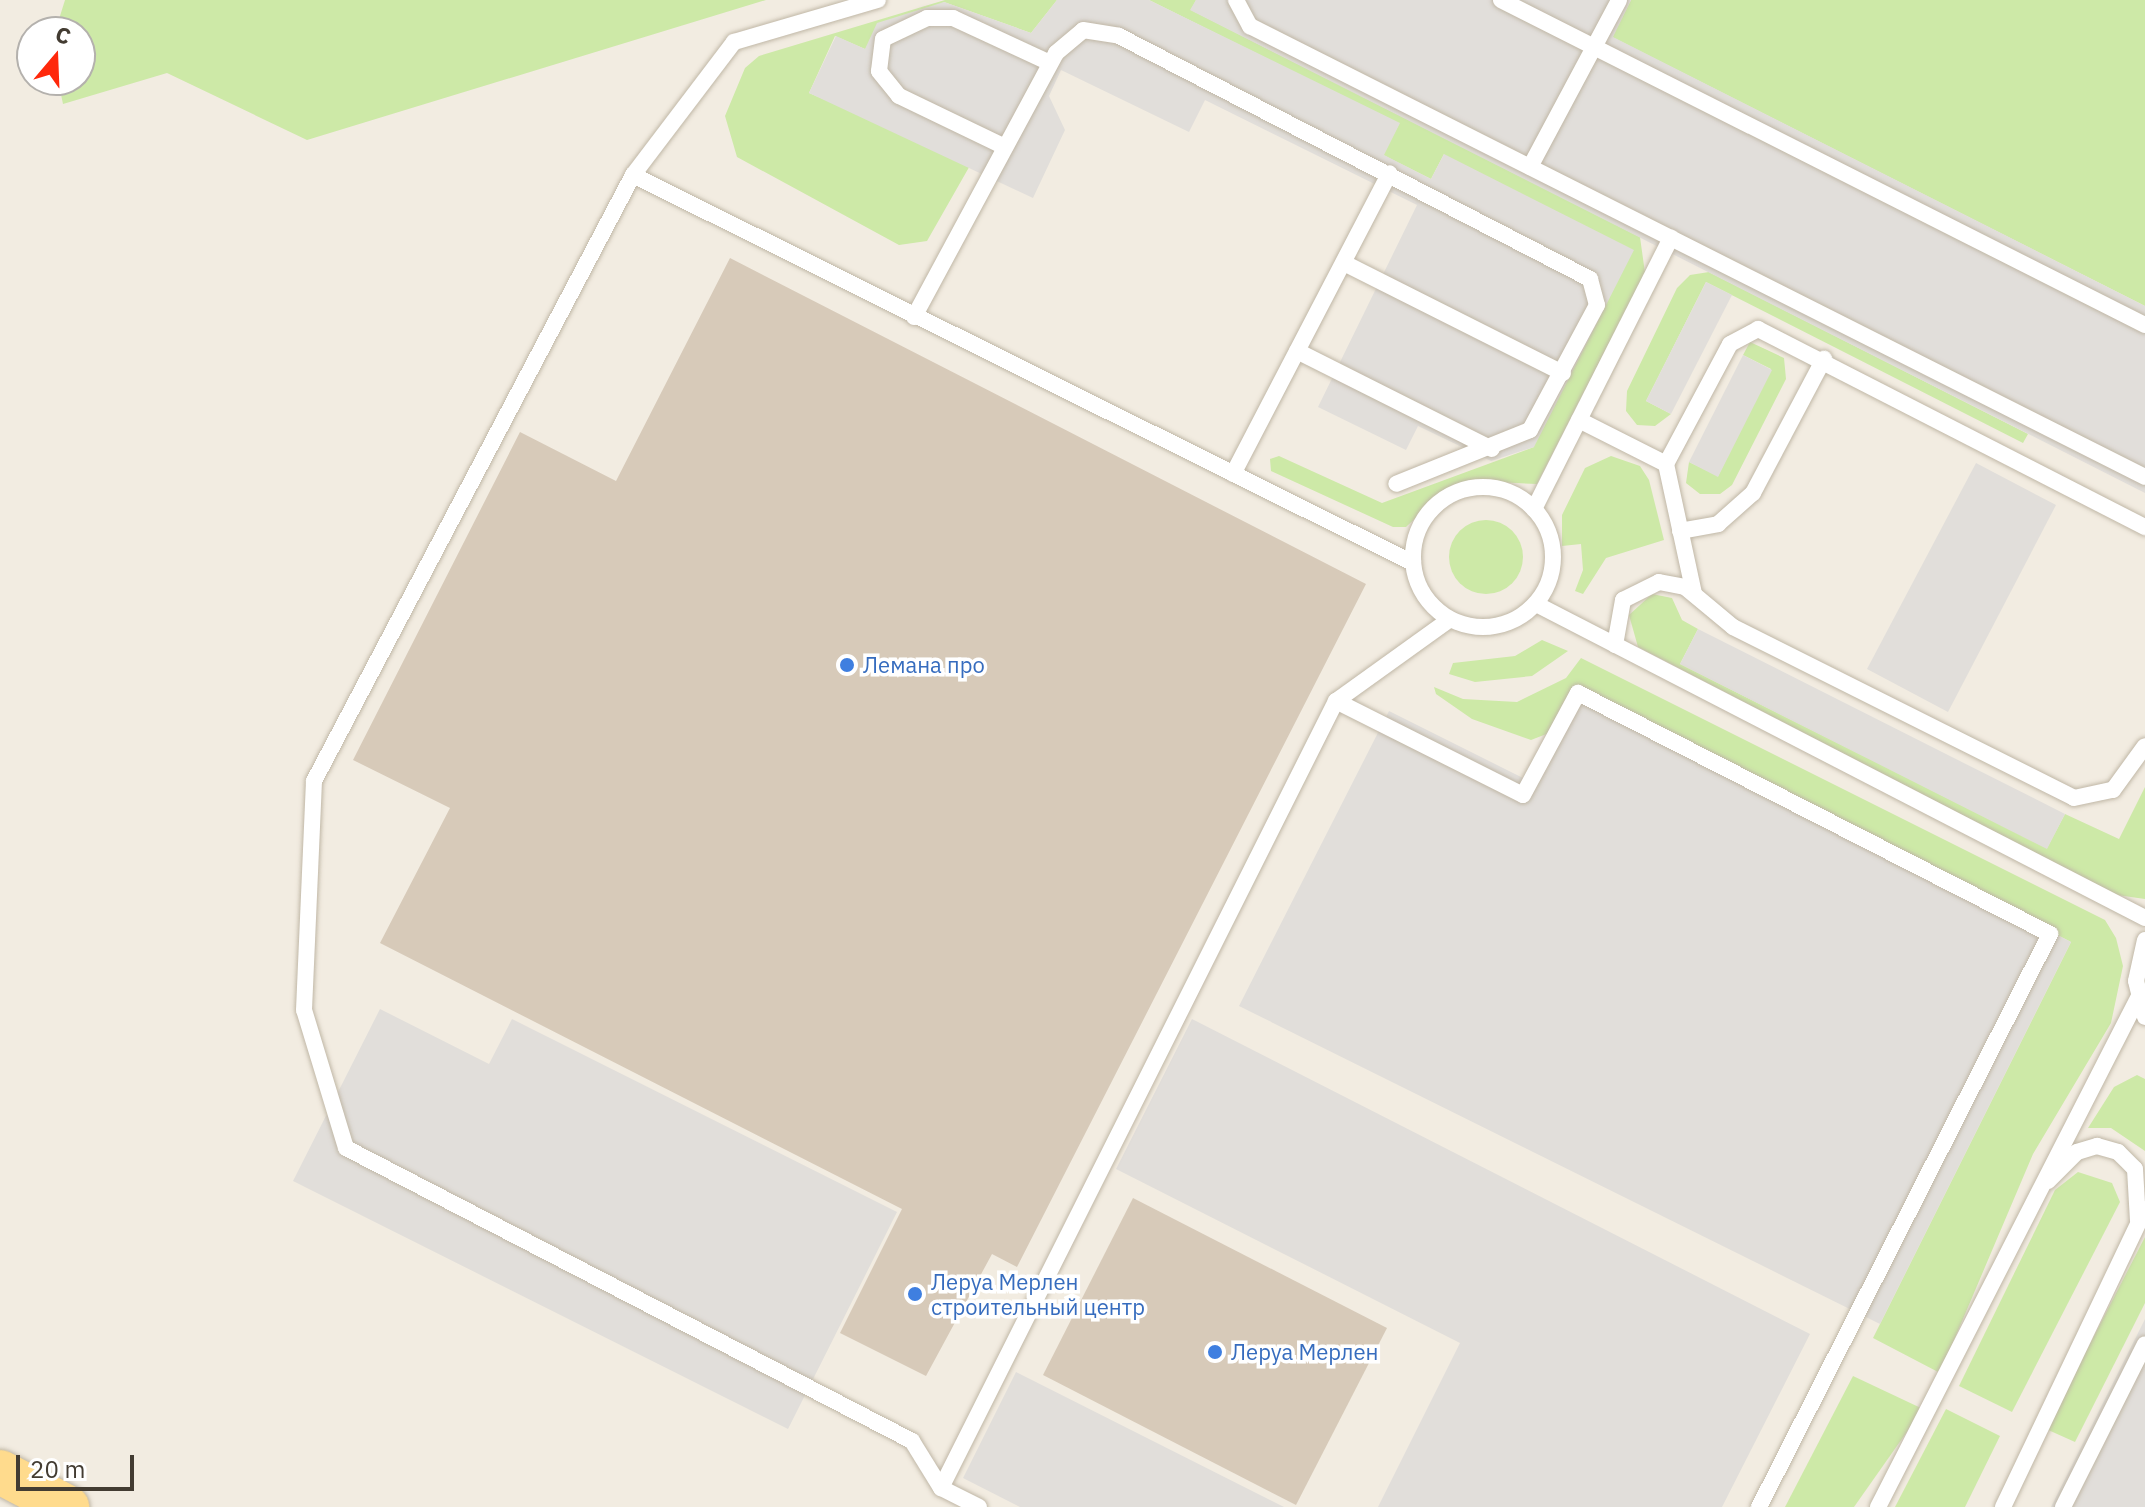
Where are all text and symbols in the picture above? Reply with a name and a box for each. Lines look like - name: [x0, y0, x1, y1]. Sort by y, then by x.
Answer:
- north arrow: [16, 16, 96, 96]
- text: С: [52, 19, 75, 51]
- place label: Лемана про: [863, 652, 985, 678]
- marker: Лемана про: [838, 656, 856, 674]
- place label: Леруа Мерлен строительный центр: [931, 1268, 1145, 1320]
- marker: Леруа Мерлен строительный центр: [906, 1285, 924, 1303]
- place label: Леруа Мерлен: [1231, 1339, 1378, 1365]
- marker: Леруа Мерлен: [1206, 1343, 1224, 1361]
- scale bar: [20, 1439, 138, 1489]
- text: 20 m: [30, 1453, 85, 1485]

